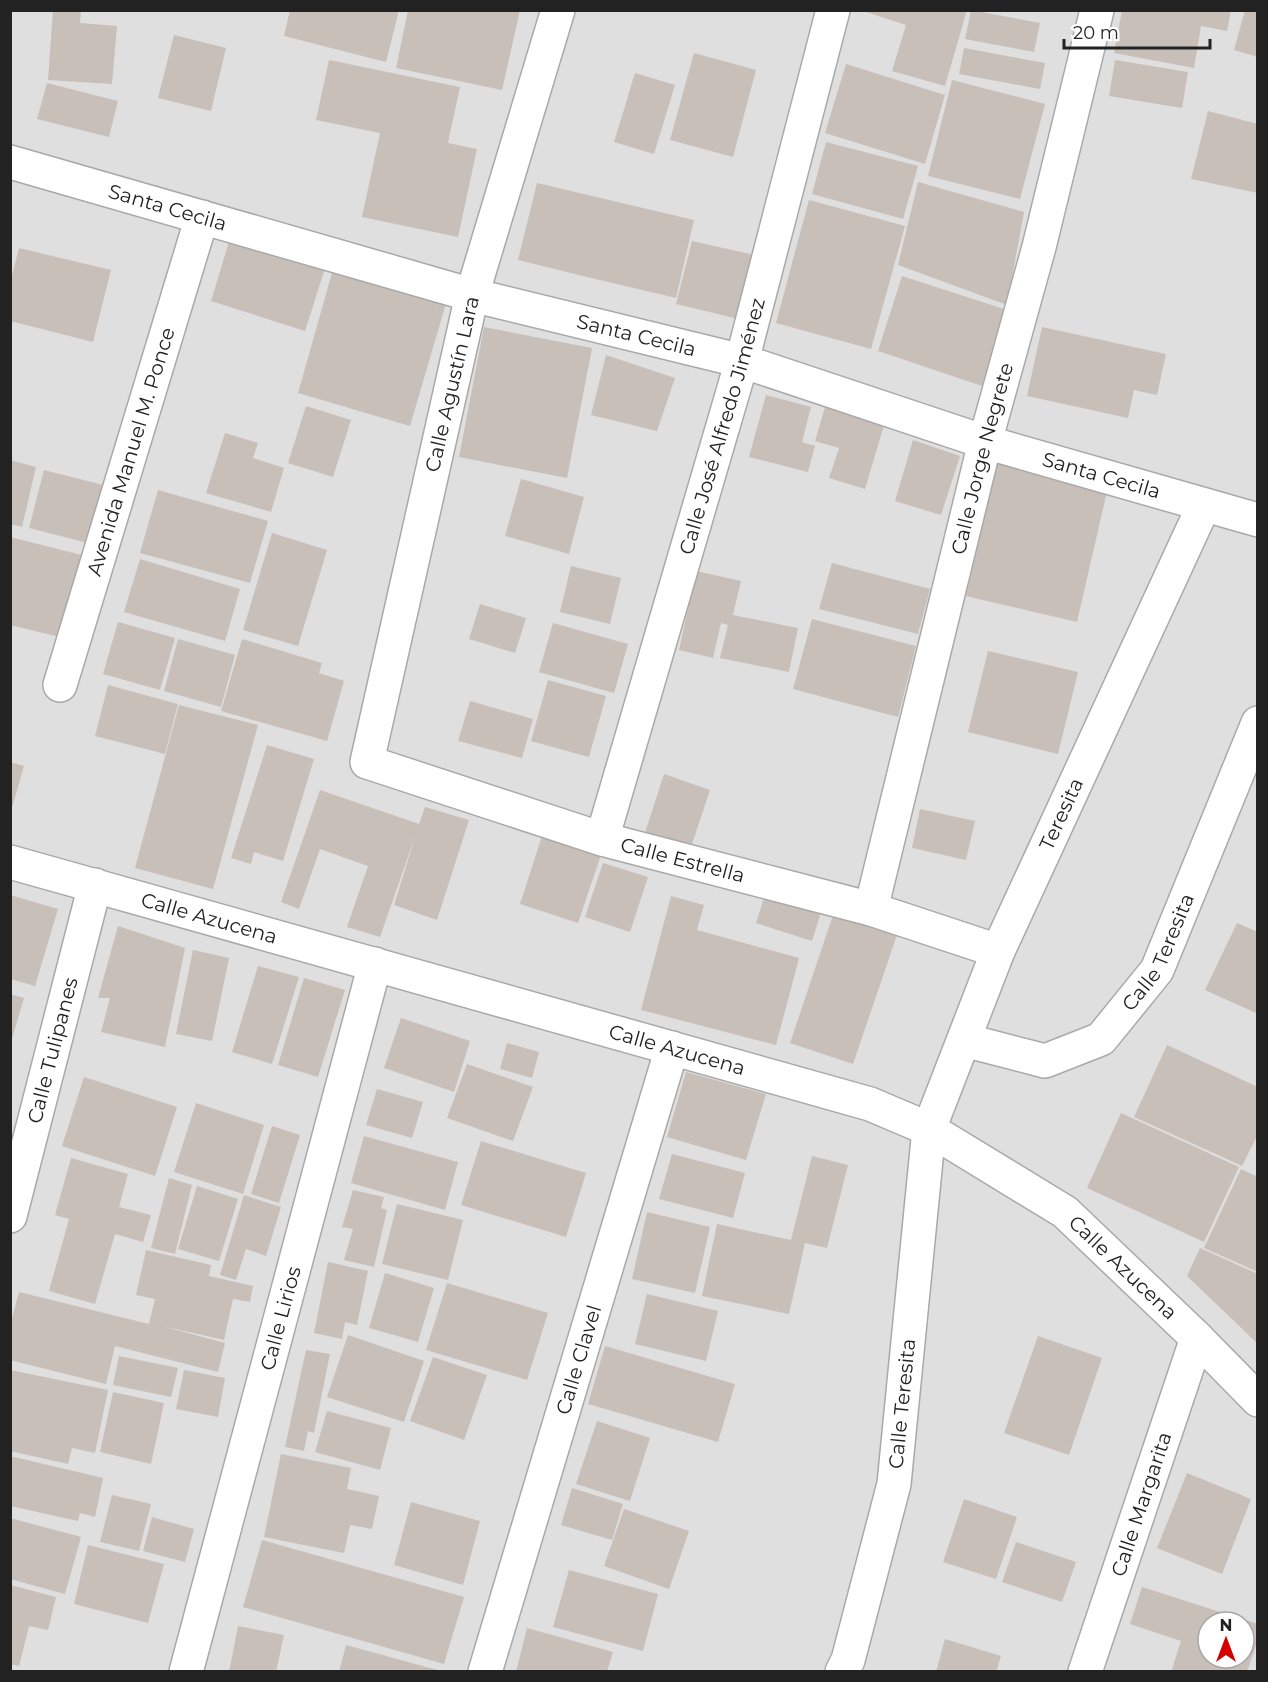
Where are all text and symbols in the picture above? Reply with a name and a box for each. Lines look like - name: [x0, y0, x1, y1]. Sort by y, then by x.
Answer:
- scale bar: [1064, 12, 1210, 50]
- text: 20 m: [1073, 22, 1119, 44]
- street label: Santa Cecila: [106, 179, 230, 236]
- street label: Calle Agustín Lara: [420, 294, 484, 474]
- street label: Calle José Alfredo Jiménez: [674, 295, 770, 557]
- street label: Santa Cecila: [574, 309, 698, 361]
- street label: Avenida Manuel M. Ponce: [82, 324, 180, 579]
- street label: Calle Jorge Negrete: [946, 360, 1018, 557]
- street label: Santa Cecila: [1040, 447, 1163, 504]
- street label: Teresita: [1034, 774, 1088, 854]
- street label: Calle Estrella: [618, 832, 747, 888]
- street label: Calle Azucena: [138, 887, 280, 949]
- street label: Calle Teresita: [1117, 890, 1199, 1016]
- street label: Calle Tulipanes: [22, 974, 83, 1126]
- street label: Calle Azucena: [606, 1019, 748, 1080]
- street label: Calle Azucena: [1064, 1210, 1182, 1325]
- street label: Calle Lirios: [255, 1264, 306, 1373]
- street label: Calle Clavel: [551, 1302, 606, 1417]
- street label: Calle Teresita: [884, 1337, 920, 1470]
- street label: Calle Margarita: [1106, 1429, 1177, 1579]
- north arrow: [1196, 1610, 1256, 1670]
- text: N: [1220, 1616, 1232, 1635]

